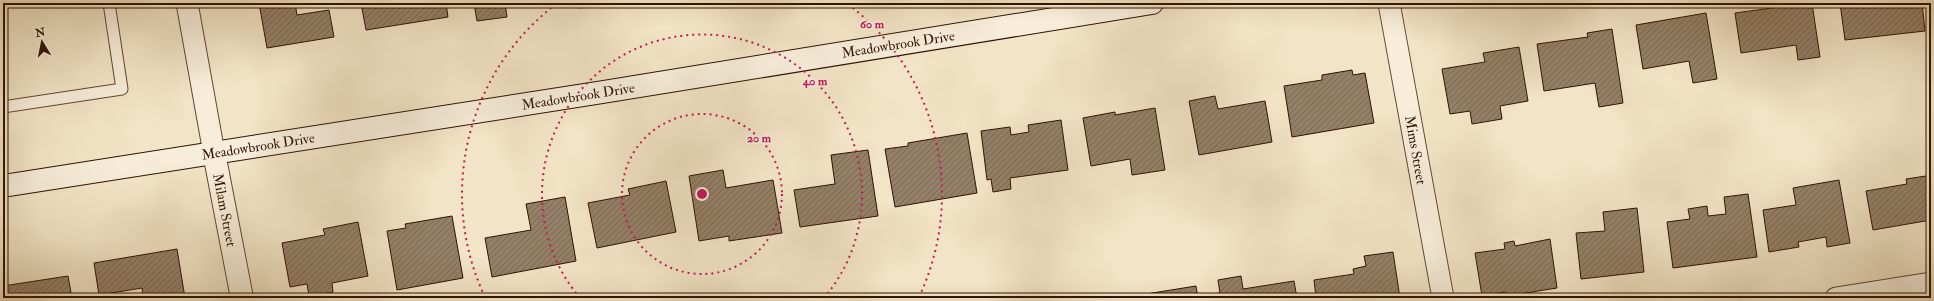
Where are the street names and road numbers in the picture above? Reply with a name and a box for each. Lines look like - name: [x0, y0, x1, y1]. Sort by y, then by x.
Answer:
- street label: Meadowbrook Drive: [840, 27, 956, 62]
- street label: Meadowbrook Drive: [520, 79, 636, 114]
- street label: Mims Street: [1401, 114, 1430, 186]
- street label: Meadowbrook Drive: [200, 129, 316, 164]
- street label: Milam Street: [209, 172, 240, 249]

